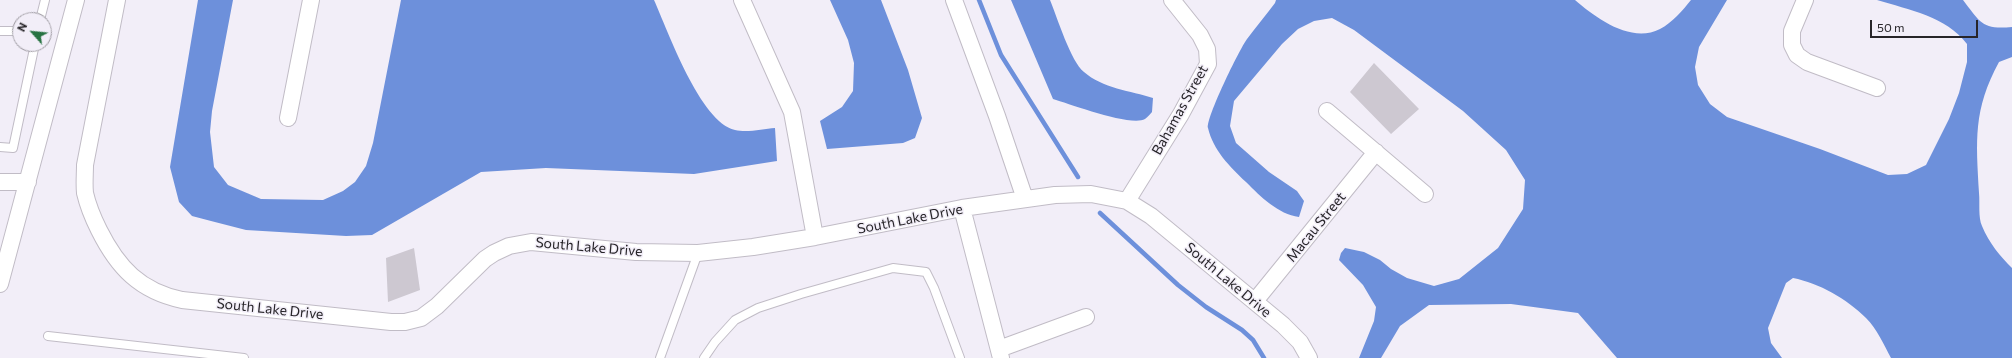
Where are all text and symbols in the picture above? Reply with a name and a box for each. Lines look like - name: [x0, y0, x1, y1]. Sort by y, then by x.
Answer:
- north arrow: [12, 12, 52, 52]
- scale bar: [1872, 12, 1980, 38]
- text: N: [14, 20, 29, 33]
- text: 50 m: [1877, 20, 1905, 34]
- street label: Bahamas Street: [1148, 62, 1212, 158]
- street label: Macau Street: [1283, 189, 1349, 265]
- street label: South Lake Drive: [856, 201, 964, 237]
- street label: South Lake Drive: [535, 234, 643, 260]
- street label: South Lake Drive: [1181, 239, 1275, 321]
- street label: South Lake Drive: [216, 295, 324, 323]

